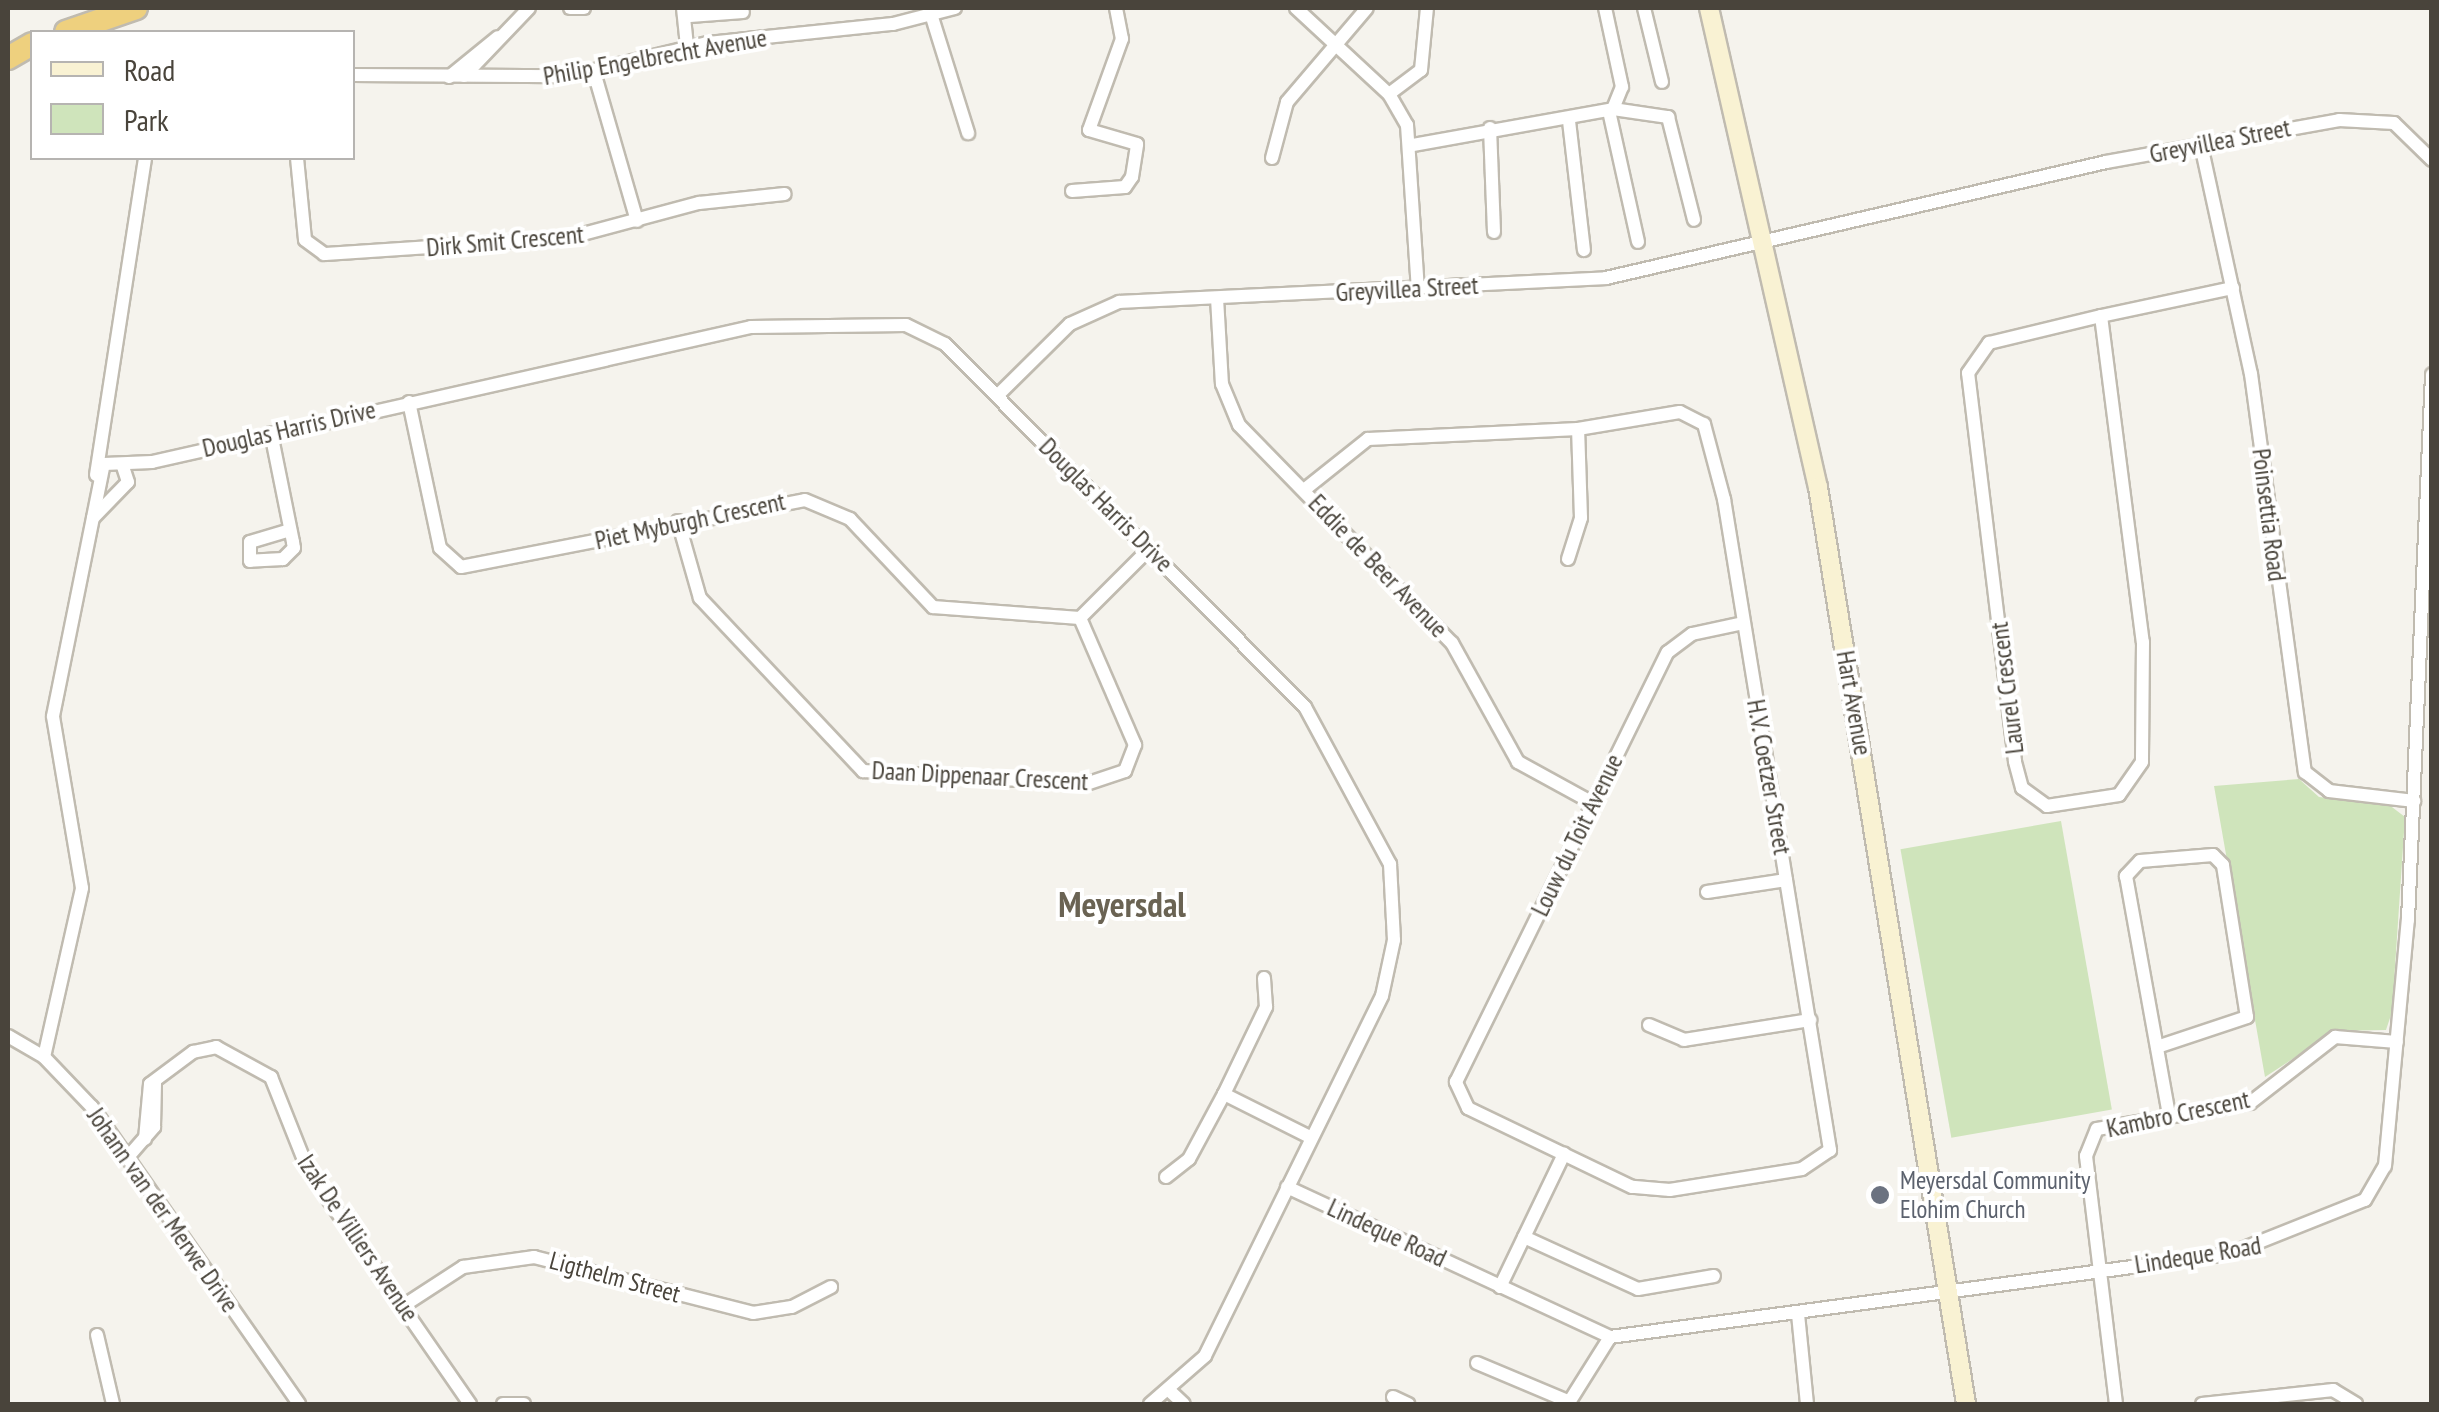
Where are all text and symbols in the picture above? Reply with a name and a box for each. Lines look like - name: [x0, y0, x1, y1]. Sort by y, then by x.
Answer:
- street label: Philip Engelbrecht Avenue: [541, 23, 769, 91]
- legend: [30, 30, 355, 160]
- text: Road: [124, 50, 175, 89]
- text: Park: [124, 100, 169, 139]
- street label: Greyvillea Street: [2147, 113, 2293, 169]
- street label: Dirk Smit Crescent: [425, 219, 585, 263]
- street label: Greyvillea Street: [1335, 270, 1479, 308]
- street label: Douglas Harris Drive: [199, 394, 379, 464]
- street label: Douglas Harris Drive: [1033, 432, 1179, 578]
- street label: Poinsettia Road: [2246, 447, 2292, 583]
- street label: Piet Myburgh Crescent: [592, 486, 788, 556]
- street label: Eddie de Beer Avenue: [1302, 488, 1454, 644]
- street label: Laurel Crescent: [1984, 620, 2030, 756]
- street label: Hart Avenue: [1830, 648, 1878, 758]
- street label: H.V. Coetzer Street: [1740, 696, 1798, 858]
- street label: Louw du Toit Avenue: [1524, 748, 1630, 922]
- street label: Daan Dippenaar Crescent: [871, 755, 1089, 797]
- district label: Meyersdal: [1058, 883, 1186, 925]
- street label: Kambro Crescent: [2104, 1084, 2252, 1144]
- street label: Johann van der Merwe Drive: [81, 1102, 245, 1318]
- street label: Izak De Villiers Avenue: [291, 1148, 425, 1328]
- place label: Meyersdal Community Elohim Church: [1900, 1166, 2090, 1225]
- marker: Meyersdal Community Elohim Church: [1869, 1184, 1891, 1206]
- street label: Lindeque Road: [1323, 1192, 1451, 1274]
- street label: Lindeque Road: [2133, 1230, 2263, 1280]
- street label: Ligthelm Street: [546, 1245, 684, 1309]

